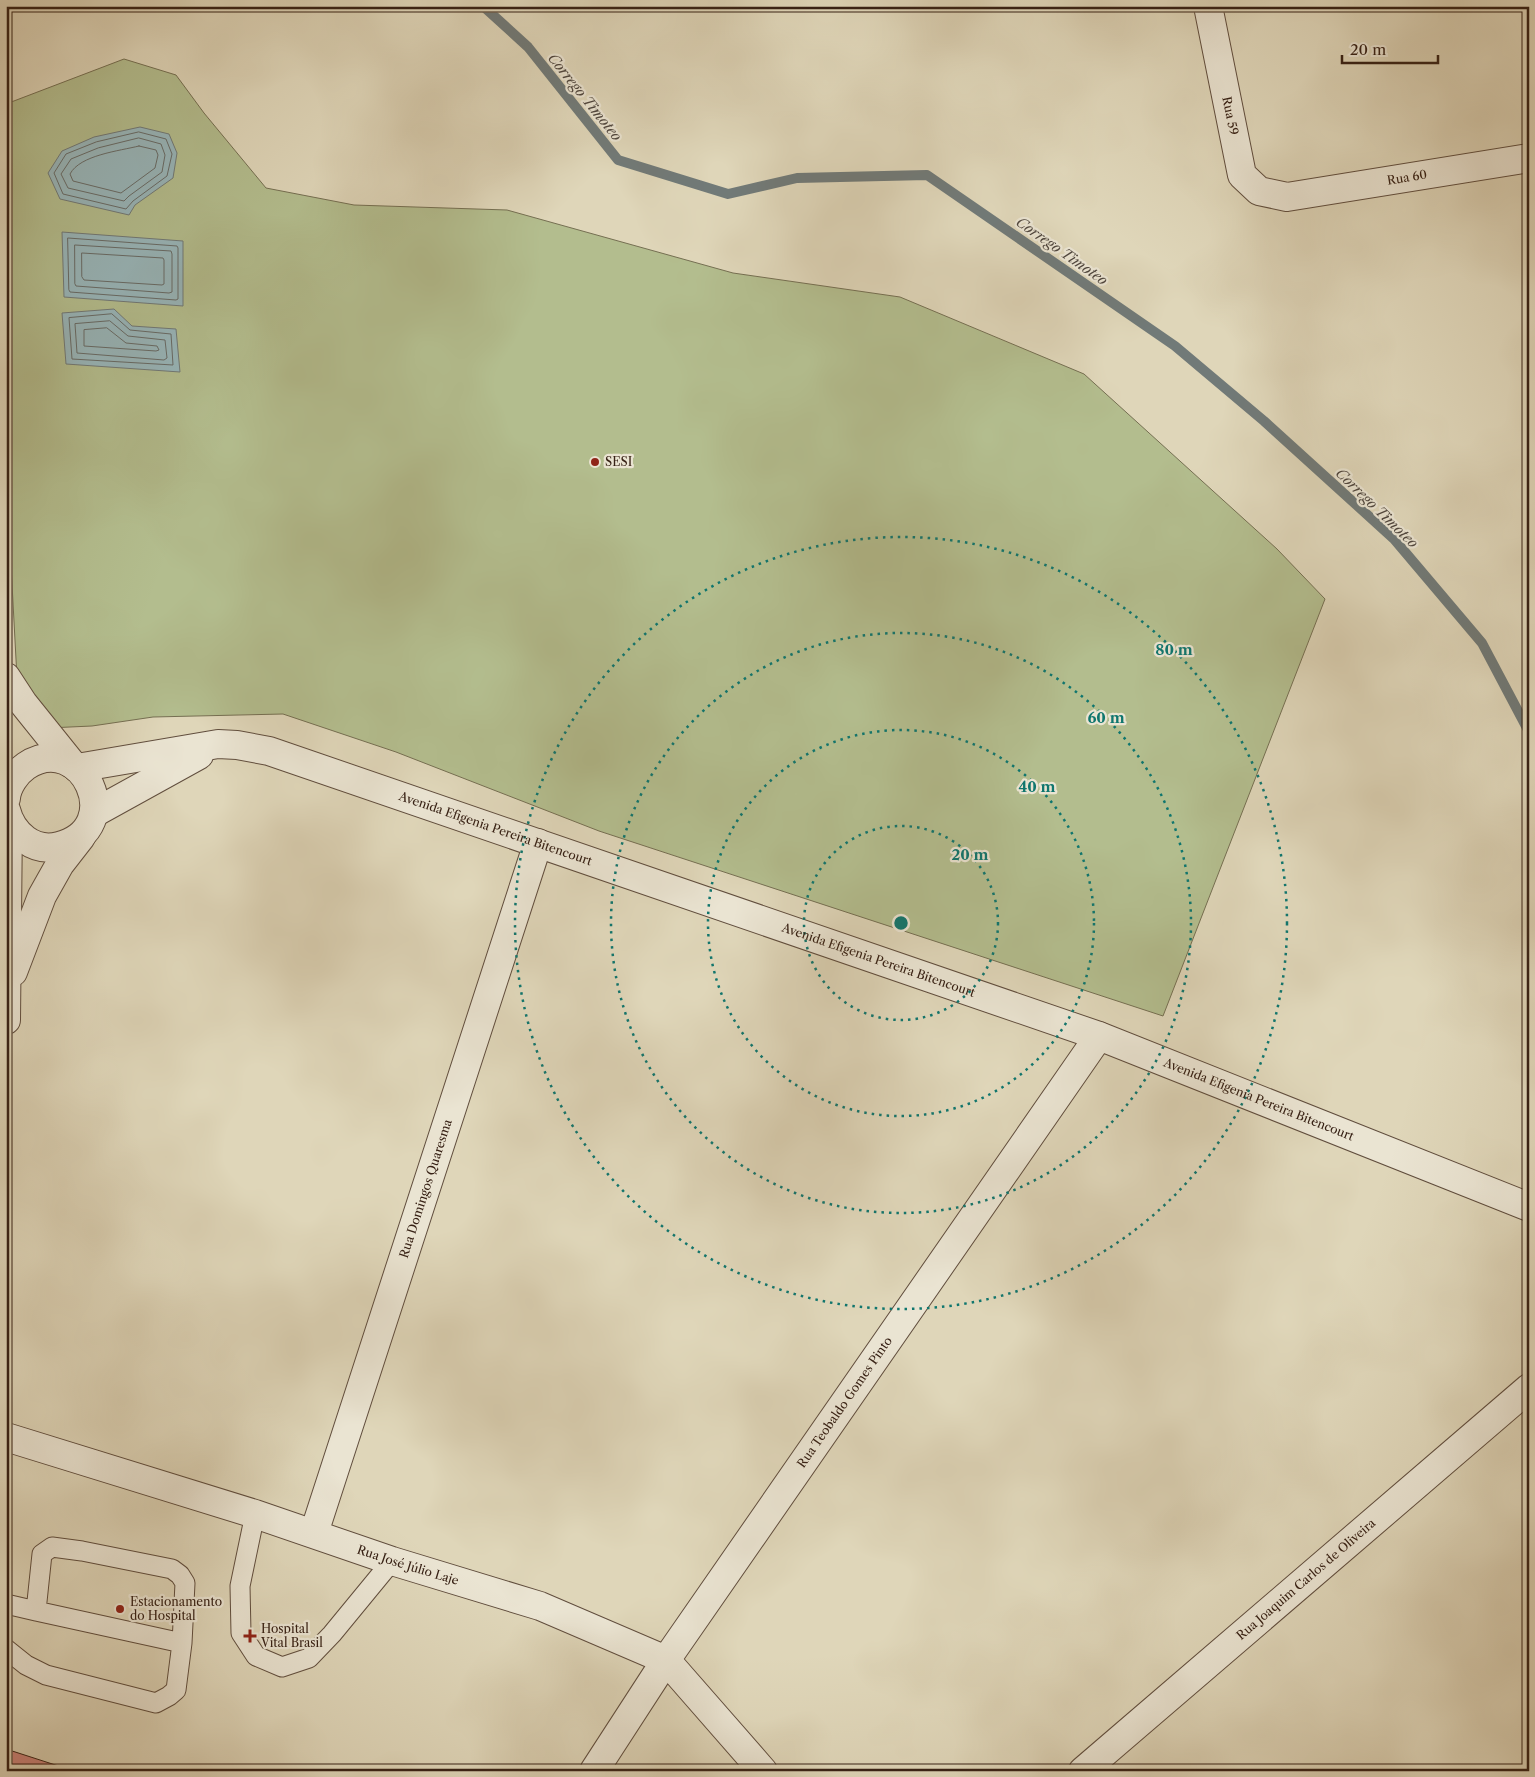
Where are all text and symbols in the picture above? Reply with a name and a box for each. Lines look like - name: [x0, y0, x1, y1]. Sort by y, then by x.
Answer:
- scale bar: [1342, 32, 1439, 64]
- text: 20 m: [1350, 40, 1386, 59]
- water label: Corrego Timoteo: [544, 50, 626, 145]
- street label: Rua 59: [1219, 95, 1242, 136]
- street label: Rua 60: [1386, 167, 1428, 188]
- water label: Corrego Timoteo: [1013, 213, 1111, 289]
- place label: SESI: [605, 454, 632, 469]
- marker: SESI: [589, 456, 601, 468]
- water label: Corrego Timoteo: [1332, 464, 1422, 552]
- text: 80 m: [1155, 640, 1193, 659]
- text: 60 m: [1087, 708, 1125, 727]
- text: 40 m: [1018, 777, 1056, 796]
- street label: Avenida Efigenia Pereira Bitencourt: [396, 788, 595, 869]
- text: 20 m: [951, 845, 989, 864]
- centre of rings: [892, 914, 910, 932]
- street label: Avenida Efigenia Pereira Bitencourt: [779, 919, 978, 1000]
- street label: Avenida Efigenia Pereira Bitencourt: [1161, 1054, 1357, 1144]
- street label: Rua Domingos Quaresma: [396, 1117, 455, 1260]
- street label: Rua Teobaldo Gomes Pinto: [794, 1333, 895, 1470]
- street label: Rua Joaquim Carlos de Oliveira: [1233, 1515, 1379, 1643]
- street label: Rua José Júlio Laje: [355, 1542, 461, 1588]
- place label: Estacionamento do Hospital: [130, 1594, 222, 1623]
- marker: Estacionamento do Hospital: [114, 1603, 126, 1615]
- place label: Hospital Vital Brasil: [260, 1621, 323, 1650]
- marker: Hospital Vital Brasil: [243, 1629, 257, 1643]

